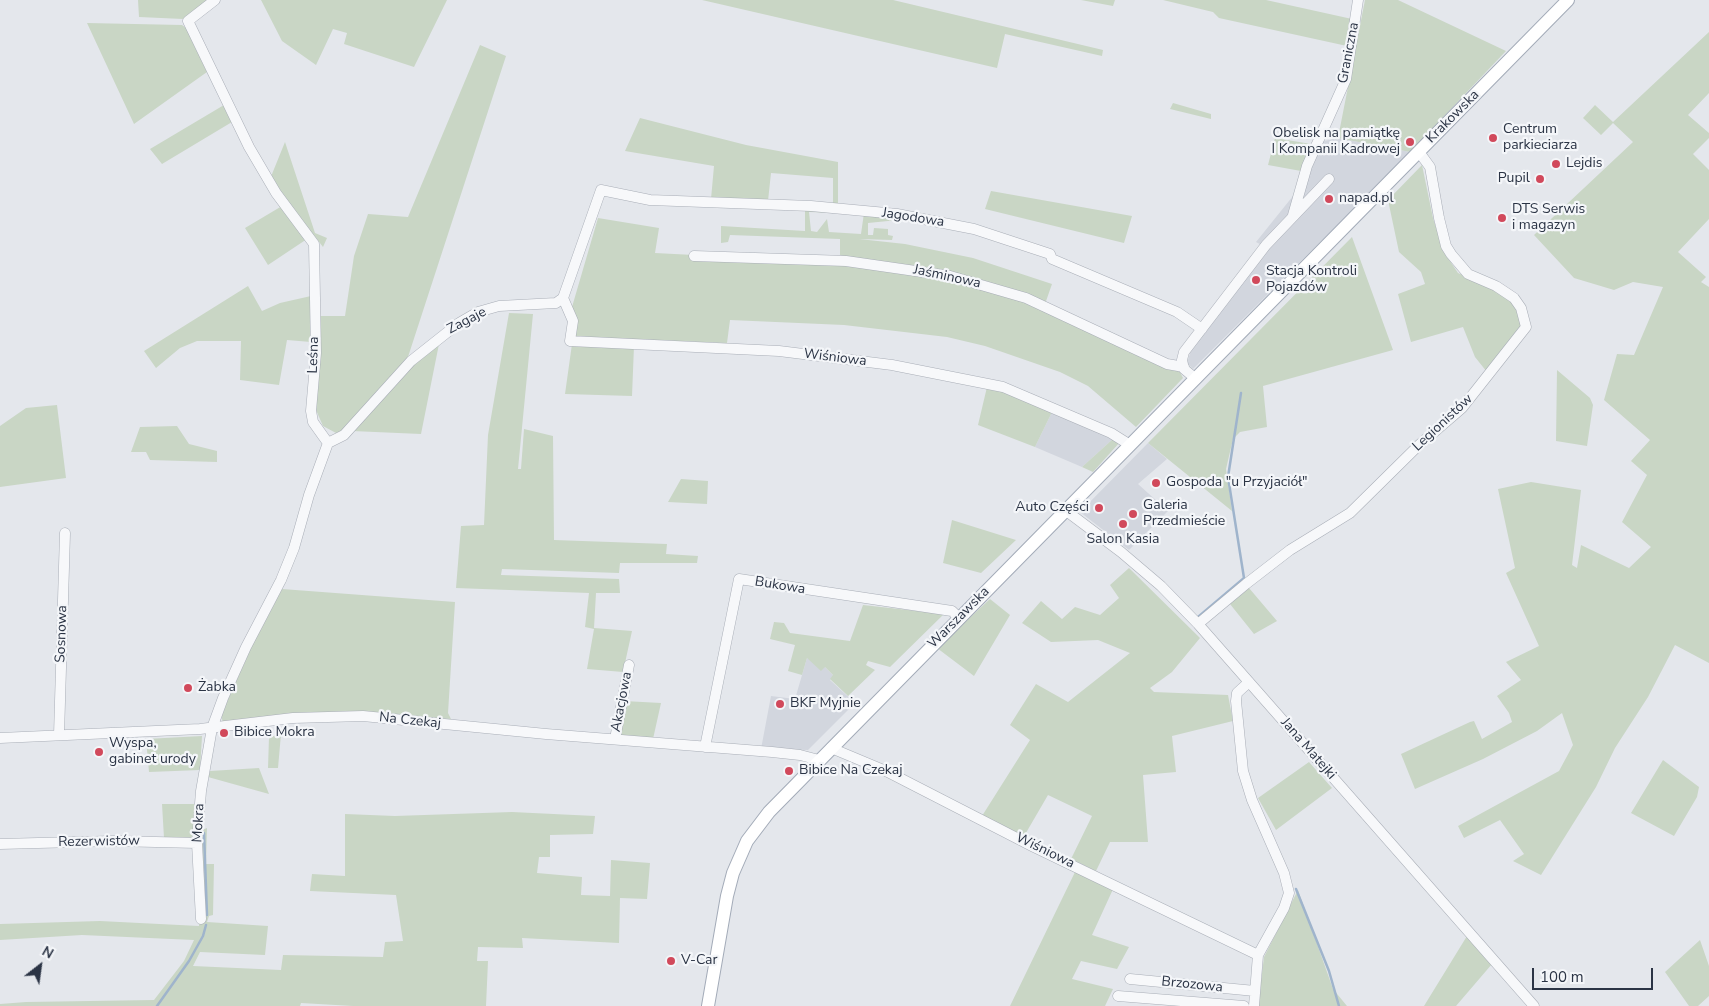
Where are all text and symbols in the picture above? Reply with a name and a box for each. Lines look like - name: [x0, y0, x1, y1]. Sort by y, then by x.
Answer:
- street label: Graniczna: [1335, 21, 1363, 85]
- street label: Krakowska: [1423, 87, 1483, 147]
- place label: Centrum parkieciarza: [1503, 122, 1577, 154]
- place label: Obelisk na pamiątkę I Kompanii Kadrowej: [1271, 126, 1400, 158]
- marker: Centrum parkieciarza: [1487, 132, 1499, 144]
- marker: Obelisk na pamiątkę I Kompanii Kadrowej: [1404, 136, 1416, 148]
- place label: Lejdis: [1566, 156, 1602, 172]
- marker: Lejdis: [1550, 158, 1562, 170]
- place label: Pupil: [1498, 171, 1530, 187]
- marker: Pupil: [1534, 173, 1546, 185]
- place label: napad.pl: [1339, 191, 1394, 207]
- marker: napad.pl: [1323, 193, 1335, 205]
- place label: DTS Serwis i magazyn: [1512, 202, 1585, 234]
- street label: Jagodowa: [881, 205, 945, 231]
- marker: DTS Serwis i magazyn: [1496, 212, 1508, 224]
- street label: Jaśminowa: [912, 262, 982, 292]
- place label: Stacja Kontroli Pojazdów: [1266, 264, 1357, 296]
- marker: Stacja Kontroli Pojazdów: [1250, 274, 1262, 286]
- street label: Zagaje: [445, 304, 489, 338]
- street label: Leśna: [305, 336, 323, 374]
- street label: Wiśniowa: [803, 346, 867, 370]
- street label: Legionistów: [1409, 391, 1477, 455]
- place label: Gospoda "u Przyjaciół": [1166, 475, 1307, 491]
- marker: Gospoda "u Przyjaciół": [1150, 477, 1162, 489]
- place label: Galeria Przedmieście: [1143, 498, 1225, 530]
- place label: Auto Części: [1015, 500, 1089, 516]
- marker: Auto Części: [1093, 502, 1105, 514]
- marker: Galeria Przedmieście: [1127, 508, 1139, 520]
- marker: Salon Kasia: [1117, 518, 1129, 530]
- place label: Salon Kasia: [1086, 532, 1160, 548]
- street label: Bukowa: [754, 574, 806, 598]
- street label: Warszawska: [925, 584, 993, 652]
- street label: Sosnowa: [53, 605, 71, 663]
- street label: Akacjowa: [608, 670, 636, 734]
- place label: Żabka: [198, 680, 236, 696]
- marker: Żabka: [182, 682, 194, 694]
- place label: BKF Myjnie: [790, 696, 861, 712]
- marker: BKF Myjnie: [774, 698, 786, 710]
- street label: Na Czekaj: [378, 709, 442, 733]
- street label: Jana Matejki: [1277, 715, 1339, 783]
- place label: Bibice Mokra: [234, 725, 315, 741]
- marker: Bibice Mokra: [218, 727, 230, 739]
- place label: Wyspa, gabinet urody: [109, 736, 196, 769]
- marker: Wyspa, gabinet urody: [93, 746, 105, 758]
- place label: Bibice Na Czekaj: [799, 763, 903, 779]
- marker: Bibice Na Czekaj: [783, 765, 795, 777]
- street label: Mokra: [190, 803, 208, 843]
- street label: Wiśniowa: [1013, 830, 1077, 872]
- street label: Rezerwistów: [58, 833, 140, 851]
- north arrow: [15, 941, 65, 991]
- text: N: [38, 942, 57, 963]
- place label: V-Car: [681, 953, 718, 969]
- marker: V-Car: [665, 955, 677, 967]
- scale bar: [1534, 958, 1655, 990]
- text: 100 m: [1540, 967, 1584, 987]
- street label: Brzozowa: [1160, 973, 1224, 997]

